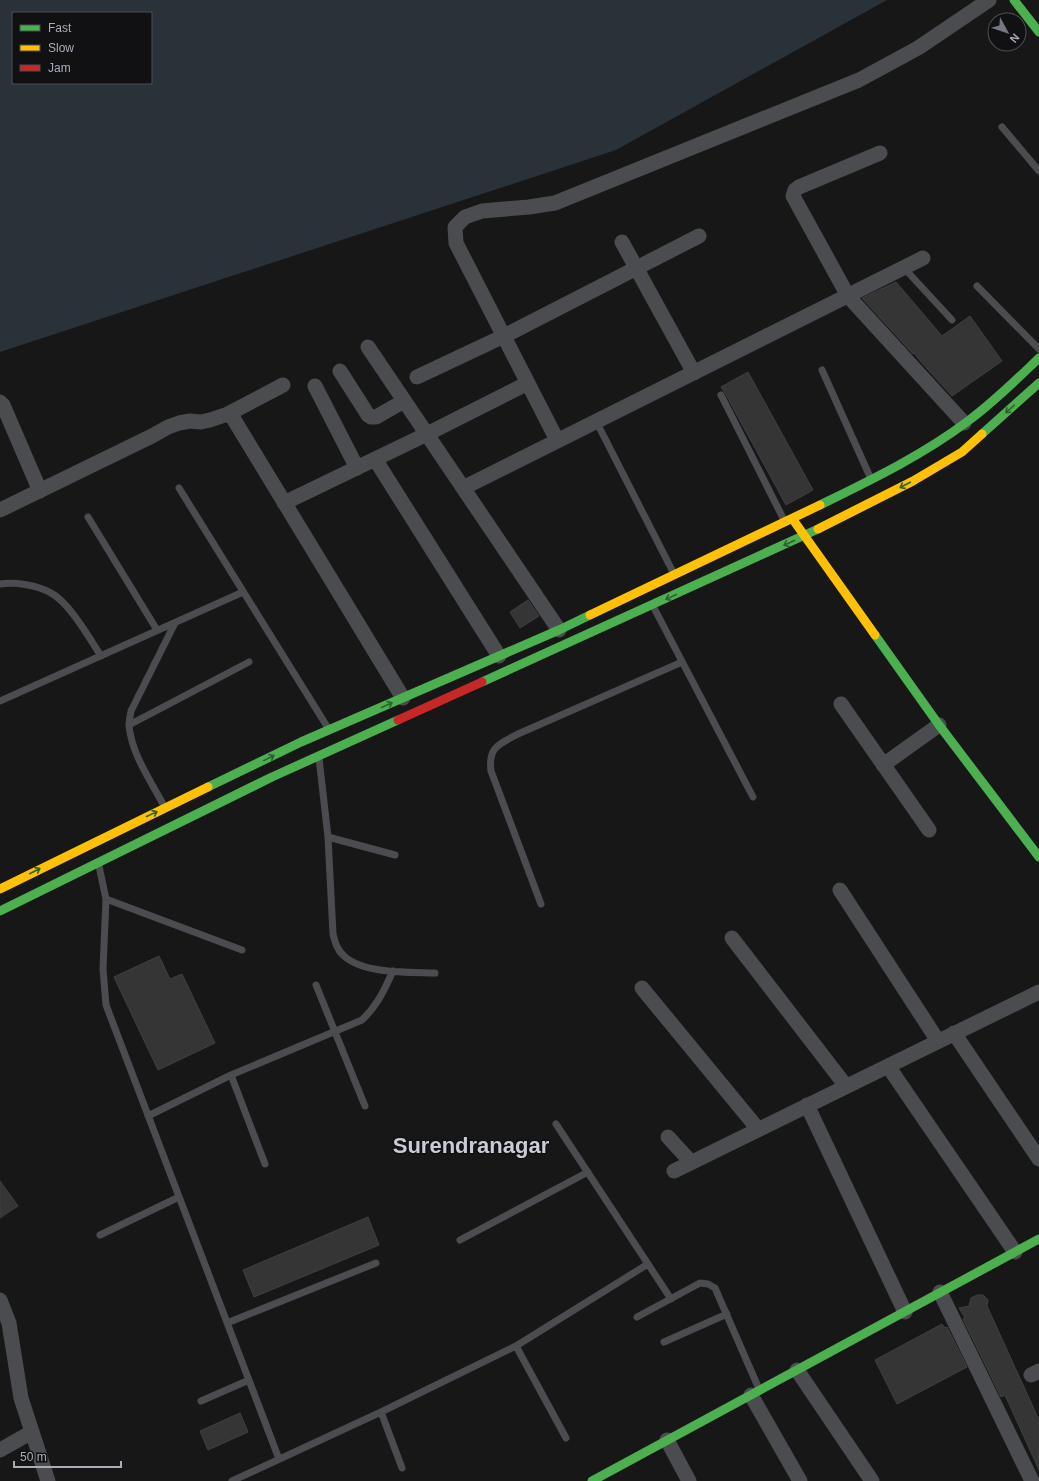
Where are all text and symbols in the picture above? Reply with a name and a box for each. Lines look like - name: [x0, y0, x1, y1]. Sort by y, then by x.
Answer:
- legend: [12, 12, 152, 84]
- north arrow: [987, 12, 1027, 52]
- text: Fast: [48, 21, 72, 35]
- text: N: [1007, 32, 1022, 45]
- text: Slow: [48, 41, 74, 55]
- text: Jam: [48, 61, 71, 75]
- one-way arrow: [1005, 404, 1015, 414]
- one-way arrow: [900, 482, 912, 489]
- one-way arrow: [783, 540, 795, 547]
- one-way arrow: [665, 594, 677, 601]
- one-way arrow: [381, 700, 393, 708]
- one-way arrow: [262, 754, 274, 761]
- one-way arrow: [145, 810, 157, 817]
- one-way arrow: [29, 867, 41, 874]
- district label: Surendranagar: [393, 1133, 550, 1158]
- scale bar: [14, 1443, 121, 1469]
- text: 50 m: [20, 1450, 47, 1464]

